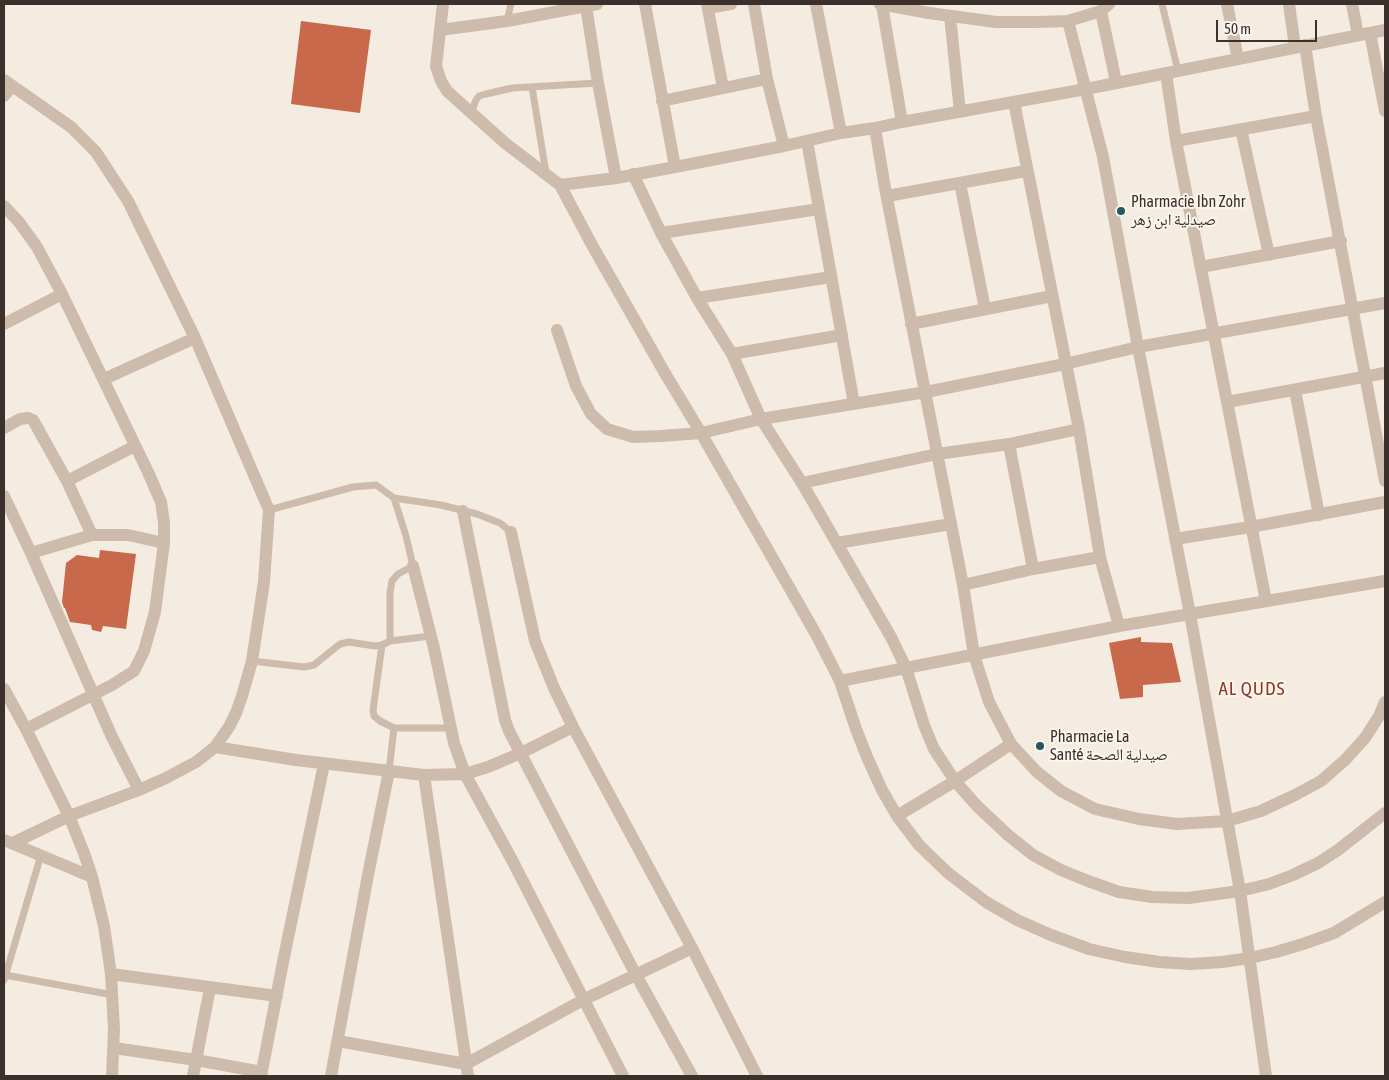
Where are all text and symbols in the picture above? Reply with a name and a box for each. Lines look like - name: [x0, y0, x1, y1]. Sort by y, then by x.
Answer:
- scale bar: [1219, 10, 1320, 42]
- text: 50 m: [1224, 20, 1251, 37]
- place label: Pharmacie Ibn Zohr صيدلية ابن زهر: [1131, 192, 1246, 230]
- marker: Pharmacie Ibn Zohr صيدلية ابن زهر: [1115, 205, 1127, 217]
- district label: AL QUDS: [1218, 678, 1286, 700]
- place label: Pharmacie La Santé صيدلية الصحة: [1050, 727, 1168, 765]
- marker: Pharmacie La Santé صيدلية الصحة: [1034, 740, 1046, 752]

